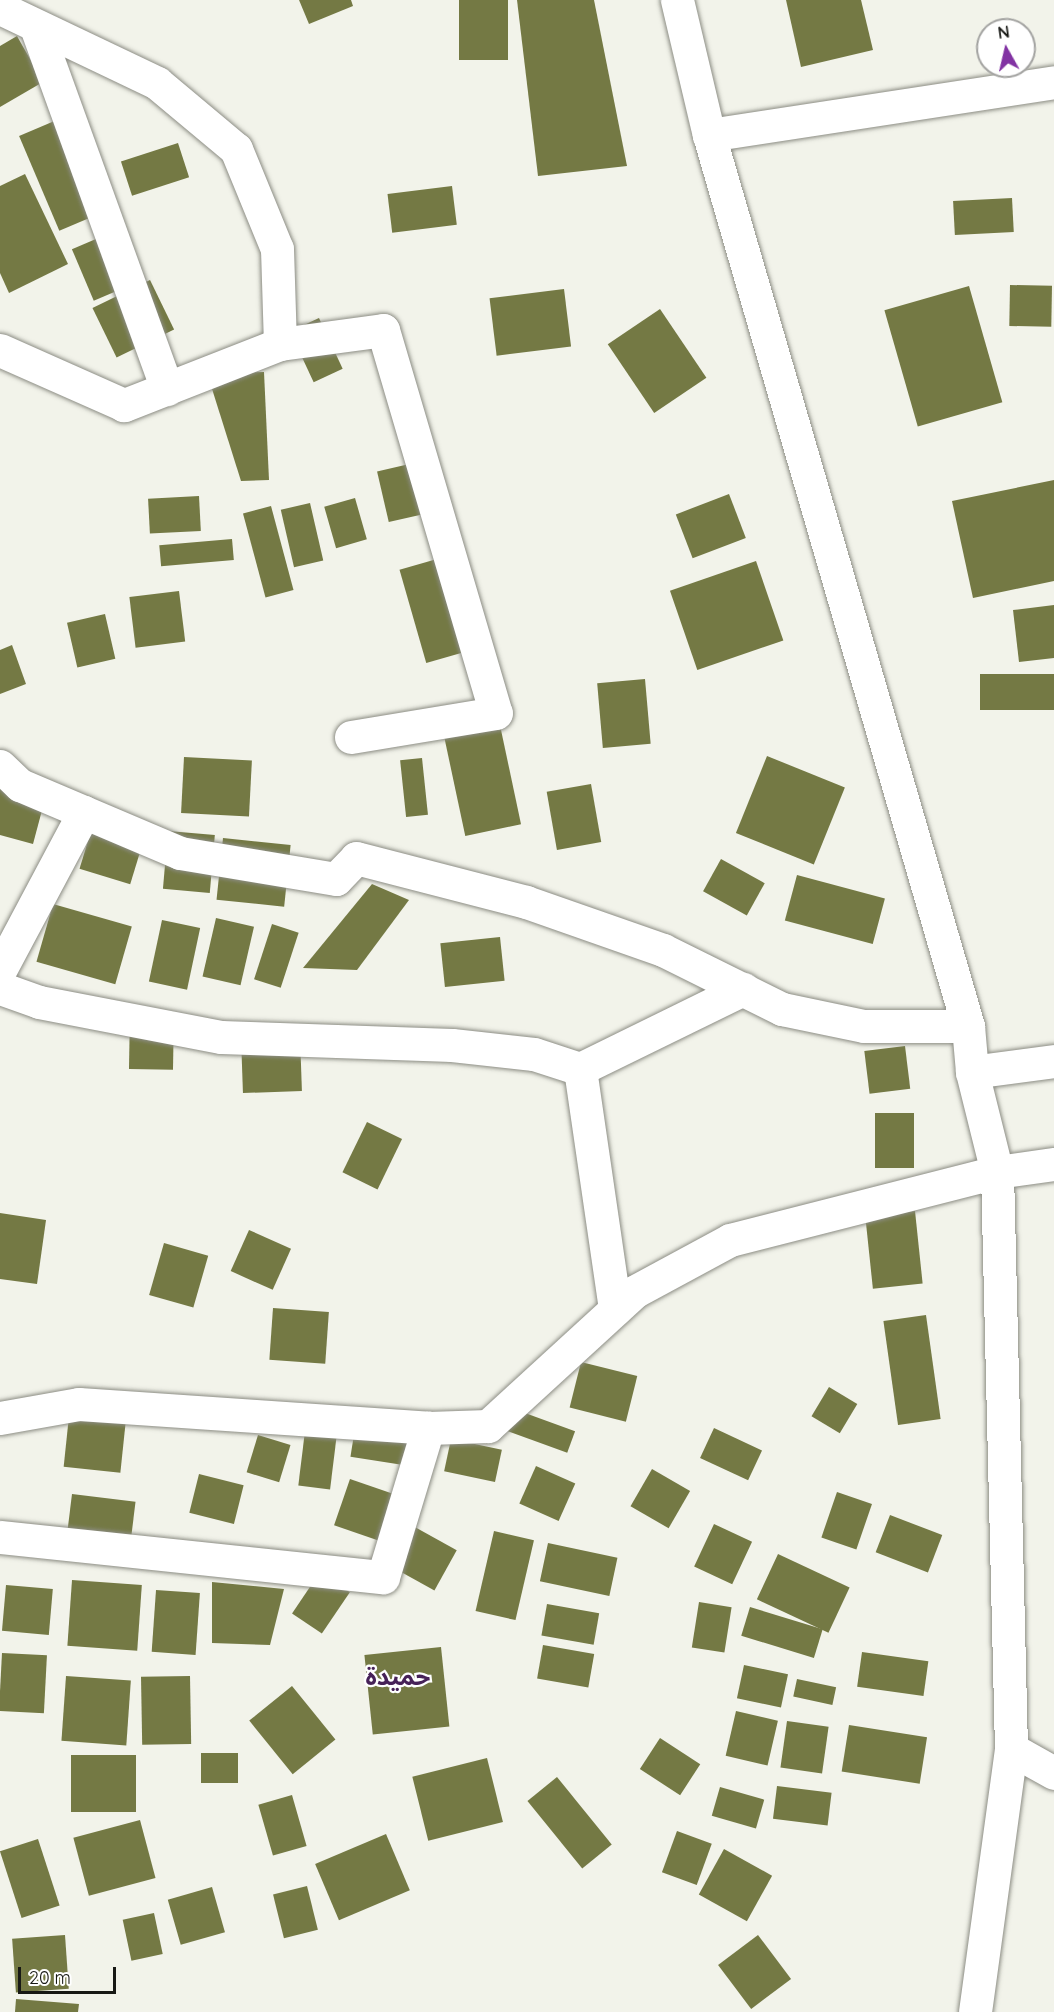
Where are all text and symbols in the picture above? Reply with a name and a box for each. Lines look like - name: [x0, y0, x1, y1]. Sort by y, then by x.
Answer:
- north arrow: [976, 18, 1036, 78]
- text: N: [997, 21, 1011, 43]
- district label: حميدة: [366, 1663, 430, 1691]
- scale bar: [21, 1955, 118, 1993]
- text: 20 m: [29, 1966, 71, 1989]

